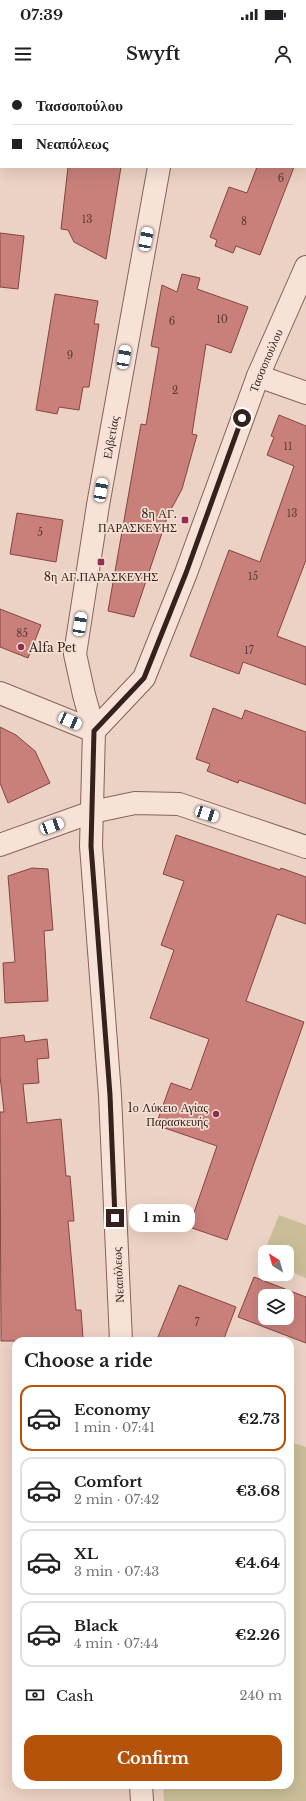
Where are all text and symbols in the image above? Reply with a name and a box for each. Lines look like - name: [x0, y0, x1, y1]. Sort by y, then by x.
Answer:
- text: 07:39: [20, 5, 63, 24]
- icon: menu: [12, 43, 34, 65]
- text: Swyft: [126, 43, 180, 65]
- icon: person: [272, 43, 294, 65]
- text: Τασσοπούλου: [36, 96, 123, 115]
- text: Νεαπόλεως: [36, 134, 108, 153]
- house number: 6: [278, 172, 284, 185]
- house number: 13: [82, 213, 92, 226]
- house number: 8: [241, 215, 247, 228]
- car: [138, 226, 154, 252]
- house number: 10: [216, 313, 228, 326]
- house number: 6: [169, 315, 175, 328]
- street label: Τασσοπούλου: [245, 326, 285, 394]
- car: [116, 344, 132, 370]
- house number: 9: [67, 349, 73, 362]
- house number: 2: [172, 384, 178, 397]
- route start: [233, 409, 251, 427]
- street label: Ελβετίας: [99, 414, 122, 460]
- house number: 11: [284, 440, 292, 453]
- car: [93, 477, 109, 503]
- place label: 8η ΑΓ. ΠΑΡΑΣΚΕΥΗΣ: [98, 506, 177, 535]
- house number: 13: [287, 507, 297, 520]
- marker: 8η ΑΓ. ΠΑΡΑΣΚΕΥΗΣ: [180, 515, 190, 525]
- house number: 5: [37, 526, 43, 539]
- marker: 8η ΑΓ.ΠΑΡΑΣΚΕΥΗΣ: [96, 557, 106, 567]
- place label: 8η ΑΓ.ΠΑΡΑΣΚΕΥΗΣ: [44, 569, 158, 584]
- house number: 15: [248, 570, 258, 583]
- car: [72, 611, 88, 637]
- house number: 85: [16, 627, 28, 640]
- place label: Alfa Pet: [28, 640, 77, 655]
- marker: Alfa Pet: [16, 642, 26, 652]
- house number: 17: [244, 644, 255, 657]
- car: [57, 711, 83, 731]
- car: [194, 805, 220, 823]
- car: [39, 816, 65, 836]
- place label: 1ο Λύκειο Αγίας Παρασκευής: [127, 1100, 208, 1129]
- marker: 1ο Λύκειο Αγίας Παρασκευής: [211, 1109, 221, 1119]
- callout: 1 min: [129, 1204, 195, 1232]
- route end: [106, 1209, 124, 1227]
- text: 1 min: [143, 1209, 181, 1226]
- north arrow: [258, 1245, 294, 1281]
- map controls: [258, 1245, 294, 1325]
- street label: Νεαπόλεως: [109, 1247, 127, 1303]
- button: layers: [258, 1289, 294, 1325]
- house number: 7: [194, 1316, 200, 1329]
- text: Choose a ride: [24, 1350, 153, 1372]
- icon: car: [26, 1400, 62, 1436]
- text: Economy: [74, 1400, 151, 1419]
- text: €2.73: [238, 1409, 280, 1428]
- text: 1 min · 07:41: [74, 1419, 155, 1436]
- icon: car: [26, 1472, 62, 1508]
- text: Comfort: [74, 1472, 142, 1491]
- text: €3.68: [236, 1481, 280, 1500]
- text: 2 min · 07:42: [74, 1491, 159, 1508]
- icon: car: [26, 1544, 62, 1580]
- text: XL: [74, 1544, 98, 1563]
- text: €4.64: [235, 1553, 280, 1572]
- text: 3 min · 07:43: [74, 1563, 159, 1580]
- icon: car: [26, 1616, 62, 1652]
- text: Black: [74, 1616, 118, 1635]
- text: €2.26: [235, 1625, 280, 1644]
- text: 4 min · 07:44: [74, 1635, 159, 1652]
- icon: cash: [24, 1684, 46, 1706]
- text: Cash: [56, 1686, 93, 1705]
- text: 240 m: [239, 1687, 282, 1704]
- button: Confirm: [24, 1735, 282, 1781]

